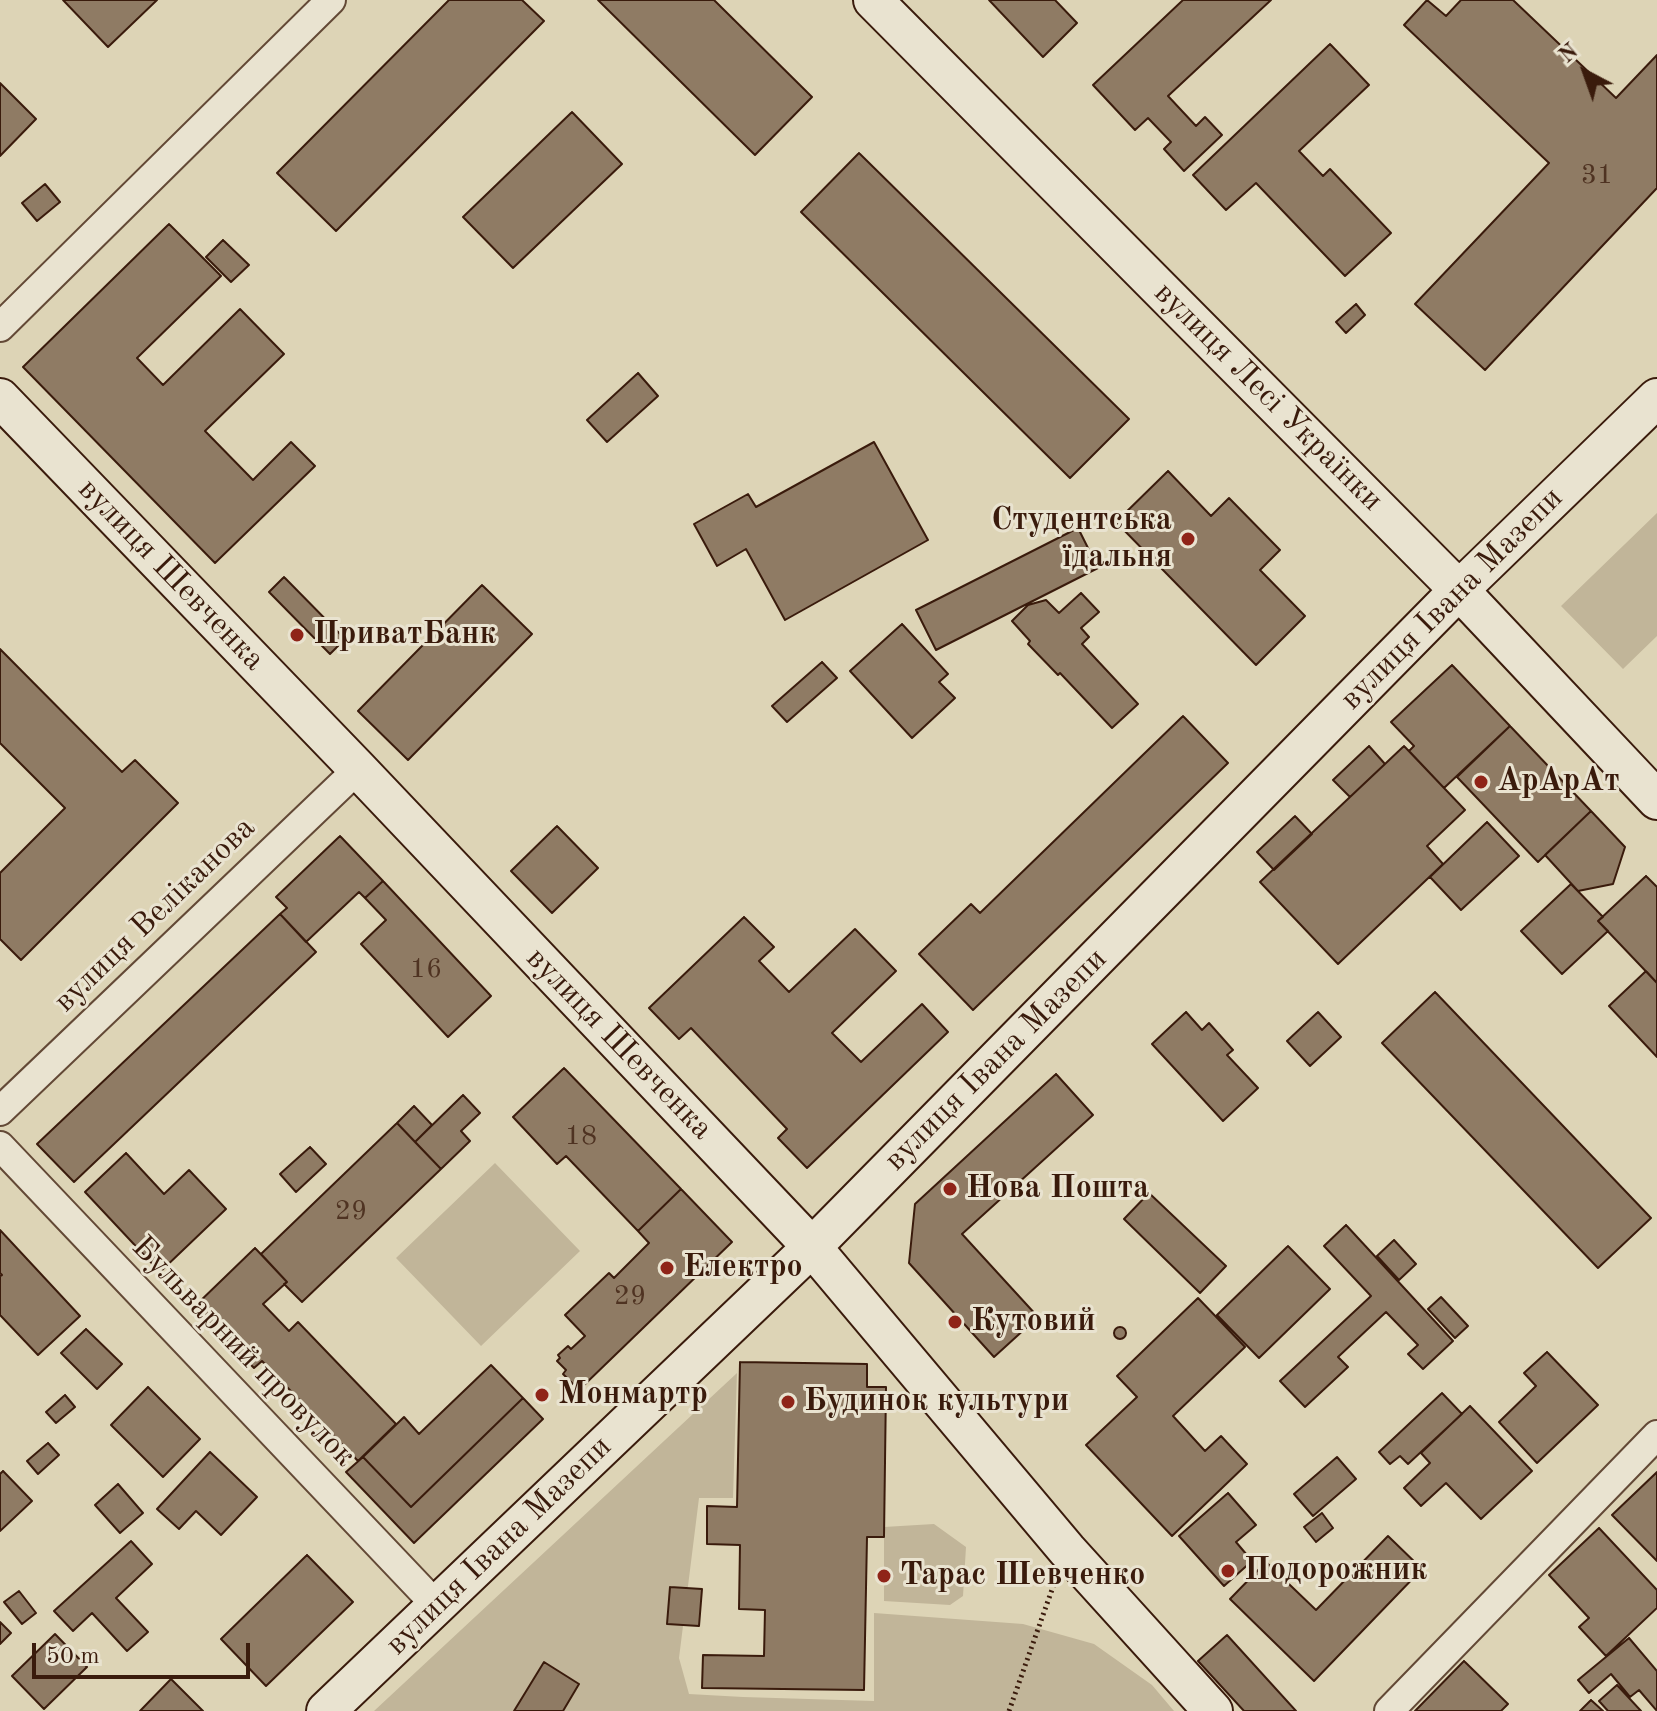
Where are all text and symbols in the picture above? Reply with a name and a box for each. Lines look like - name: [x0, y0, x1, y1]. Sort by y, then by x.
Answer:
- north arrow: [1545, 32, 1625, 112]
- text: N: [1556, 40, 1583, 68]
- house number: 31: [1581, 159, 1613, 193]
- street label: вулиця Лесі Українки: [1145, 274, 1391, 520]
- street label: вулиця Шевченка: [69, 471, 273, 679]
- street label: вулиця Івана Мазепи: [1333, 480, 1571, 718]
- place label: Студентська їдальня: [991, 502, 1172, 577]
- marker: Студентська їдальня: [1179, 530, 1197, 548]
- place label: ПриватБанк: [313, 616, 496, 654]
- marker: ПриватБанк: [288, 626, 306, 644]
- place label: АрАрАт: [1497, 763, 1620, 801]
- marker: АрАрАт: [1472, 773, 1490, 791]
- street label: вулиця Веліканова: [46, 809, 264, 1021]
- street label: вулиця Шевченка: [517, 940, 721, 1148]
- street label: вулиця Івана Мазепи: [877, 941, 1115, 1179]
- house number: 16: [410, 953, 442, 987]
- house number: 18: [565, 1120, 597, 1154]
- place label: Нова Пошта: [966, 1170, 1149, 1208]
- marker: Нова Пошта: [941, 1180, 959, 1198]
- house number: 29: [335, 1195, 367, 1229]
- street label: Бульварний провулок: [123, 1229, 363, 1475]
- place label: Електро: [683, 1249, 803, 1287]
- marker: Електро: [658, 1259, 676, 1277]
- house number: 29: [614, 1280, 646, 1314]
- place label: Кутовий: [971, 1303, 1096, 1341]
- marker: Кутовий: [946, 1313, 964, 1331]
- place label: Монмартр: [558, 1376, 708, 1414]
- place label: Будинок культури: [804, 1383, 1069, 1421]
- marker: Монмартр: [533, 1386, 551, 1404]
- marker: Будинок культури: [779, 1393, 797, 1411]
- street label: вулиця Івана Мазепи: [378, 1428, 620, 1664]
- place label: Подорожник: [1244, 1552, 1427, 1590]
- place label: Тарас Шевченко: [900, 1557, 1145, 1595]
- marker: Подорожник: [1219, 1562, 1237, 1580]
- marker: Тарас Шевченко: [875, 1567, 893, 1585]
- scale bar: [36, 1627, 254, 1677]
- text: 50 m: [46, 1645, 100, 1669]

